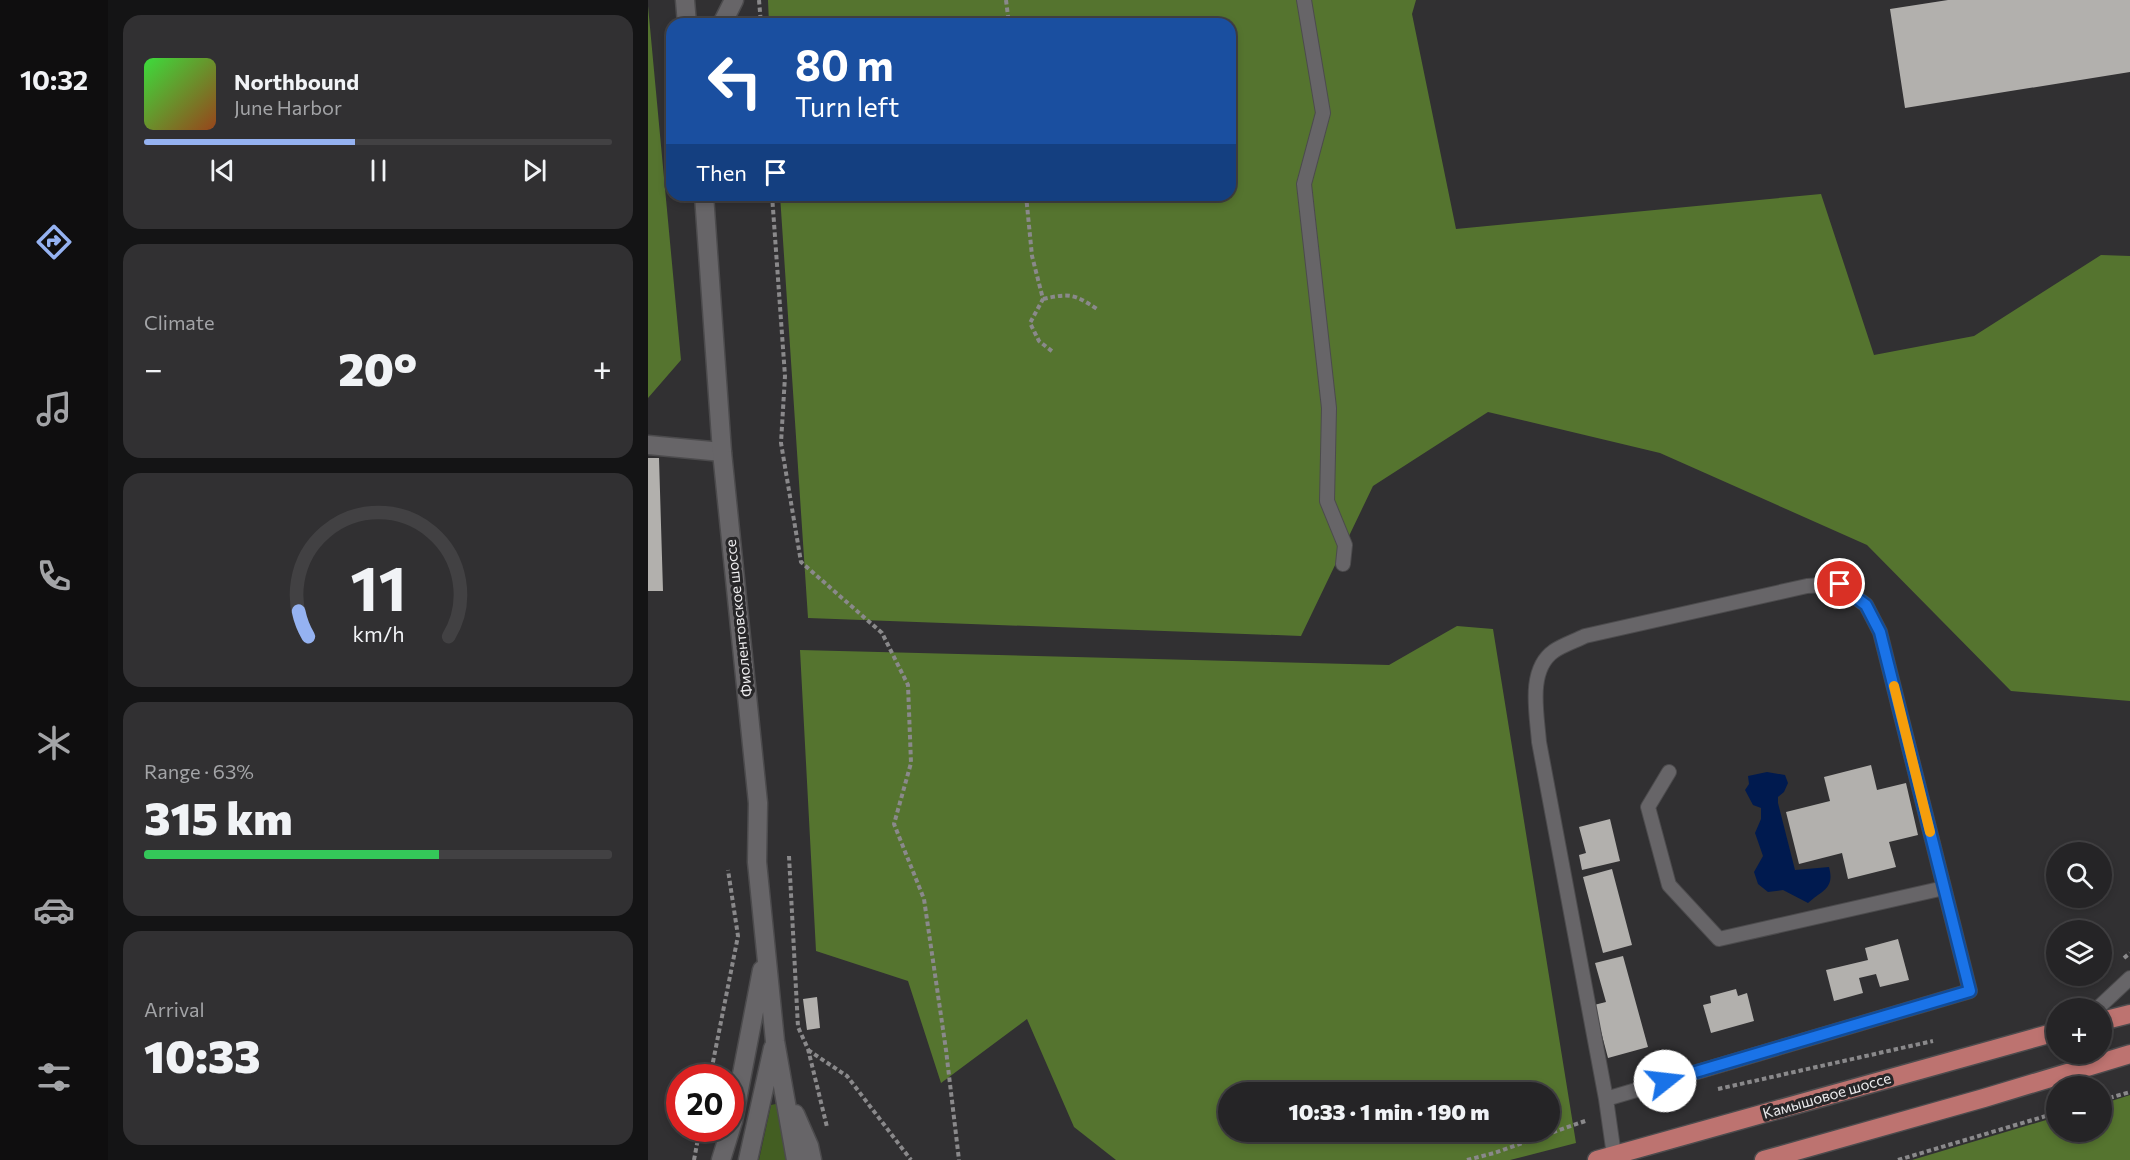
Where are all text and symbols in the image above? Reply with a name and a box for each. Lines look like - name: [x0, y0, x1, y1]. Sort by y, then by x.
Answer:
- text: 80 m: [795, 38, 894, 90]
- icon: left: [696, 42, 774, 120]
- text: 10:32: [20, 63, 88, 96]
- text: Northbound: [234, 68, 359, 95]
- text: Turn left: [795, 90, 899, 123]
- text: June Harbor: [234, 95, 342, 119]
- icon: previous: [206, 154, 239, 187]
- icon: pause: [362, 154, 395, 187]
- icon: next: [518, 154, 551, 187]
- icon: arrive: [759, 156, 792, 189]
- text: Then: [696, 159, 747, 186]
- icon: directions: [33, 221, 75, 263]
- text: Climate: [144, 310, 214, 334]
- text: 20°: [338, 340, 417, 395]
- text: −: [144, 347, 163, 388]
- text: +: [593, 347, 612, 388]
- icon: music: [33, 388, 75, 430]
- street label: Фиолентовское шоссе: [721, 538, 755, 698]
- text: 11: [350, 548, 406, 624]
- icon: phone: [33, 555, 75, 597]
- pin: [1814, 558, 1865, 609]
- icon: arrive: [1823, 567, 1856, 600]
- text: km/h: [352, 620, 404, 646]
- icon: climate: [33, 722, 75, 764]
- text: Range · 63%: [144, 759, 254, 783]
- text: 315 km: [144, 789, 292, 844]
- map controls: [2046, 842, 2112, 1142]
- button: search: [2046, 842, 2112, 908]
- icon: car: [33, 889, 75, 931]
- button: layers: [2046, 920, 2112, 986]
- text: Arrival: [144, 997, 205, 1021]
- button: +: [2046, 998, 2112, 1064]
- text: 10:33: [144, 1027, 261, 1082]
- position arrow: [1633, 1049, 1697, 1113]
- icon: filters: [33, 1056, 75, 1098]
- speed limit sign: 20: [666, 1064, 744, 1142]
- street label: Камышовое шоссе: [1760, 1068, 1893, 1122]
- button: −: [2046, 1076, 2112, 1142]
- text: 10:33 · 1 min · 190 m: [1289, 1098, 1490, 1125]

